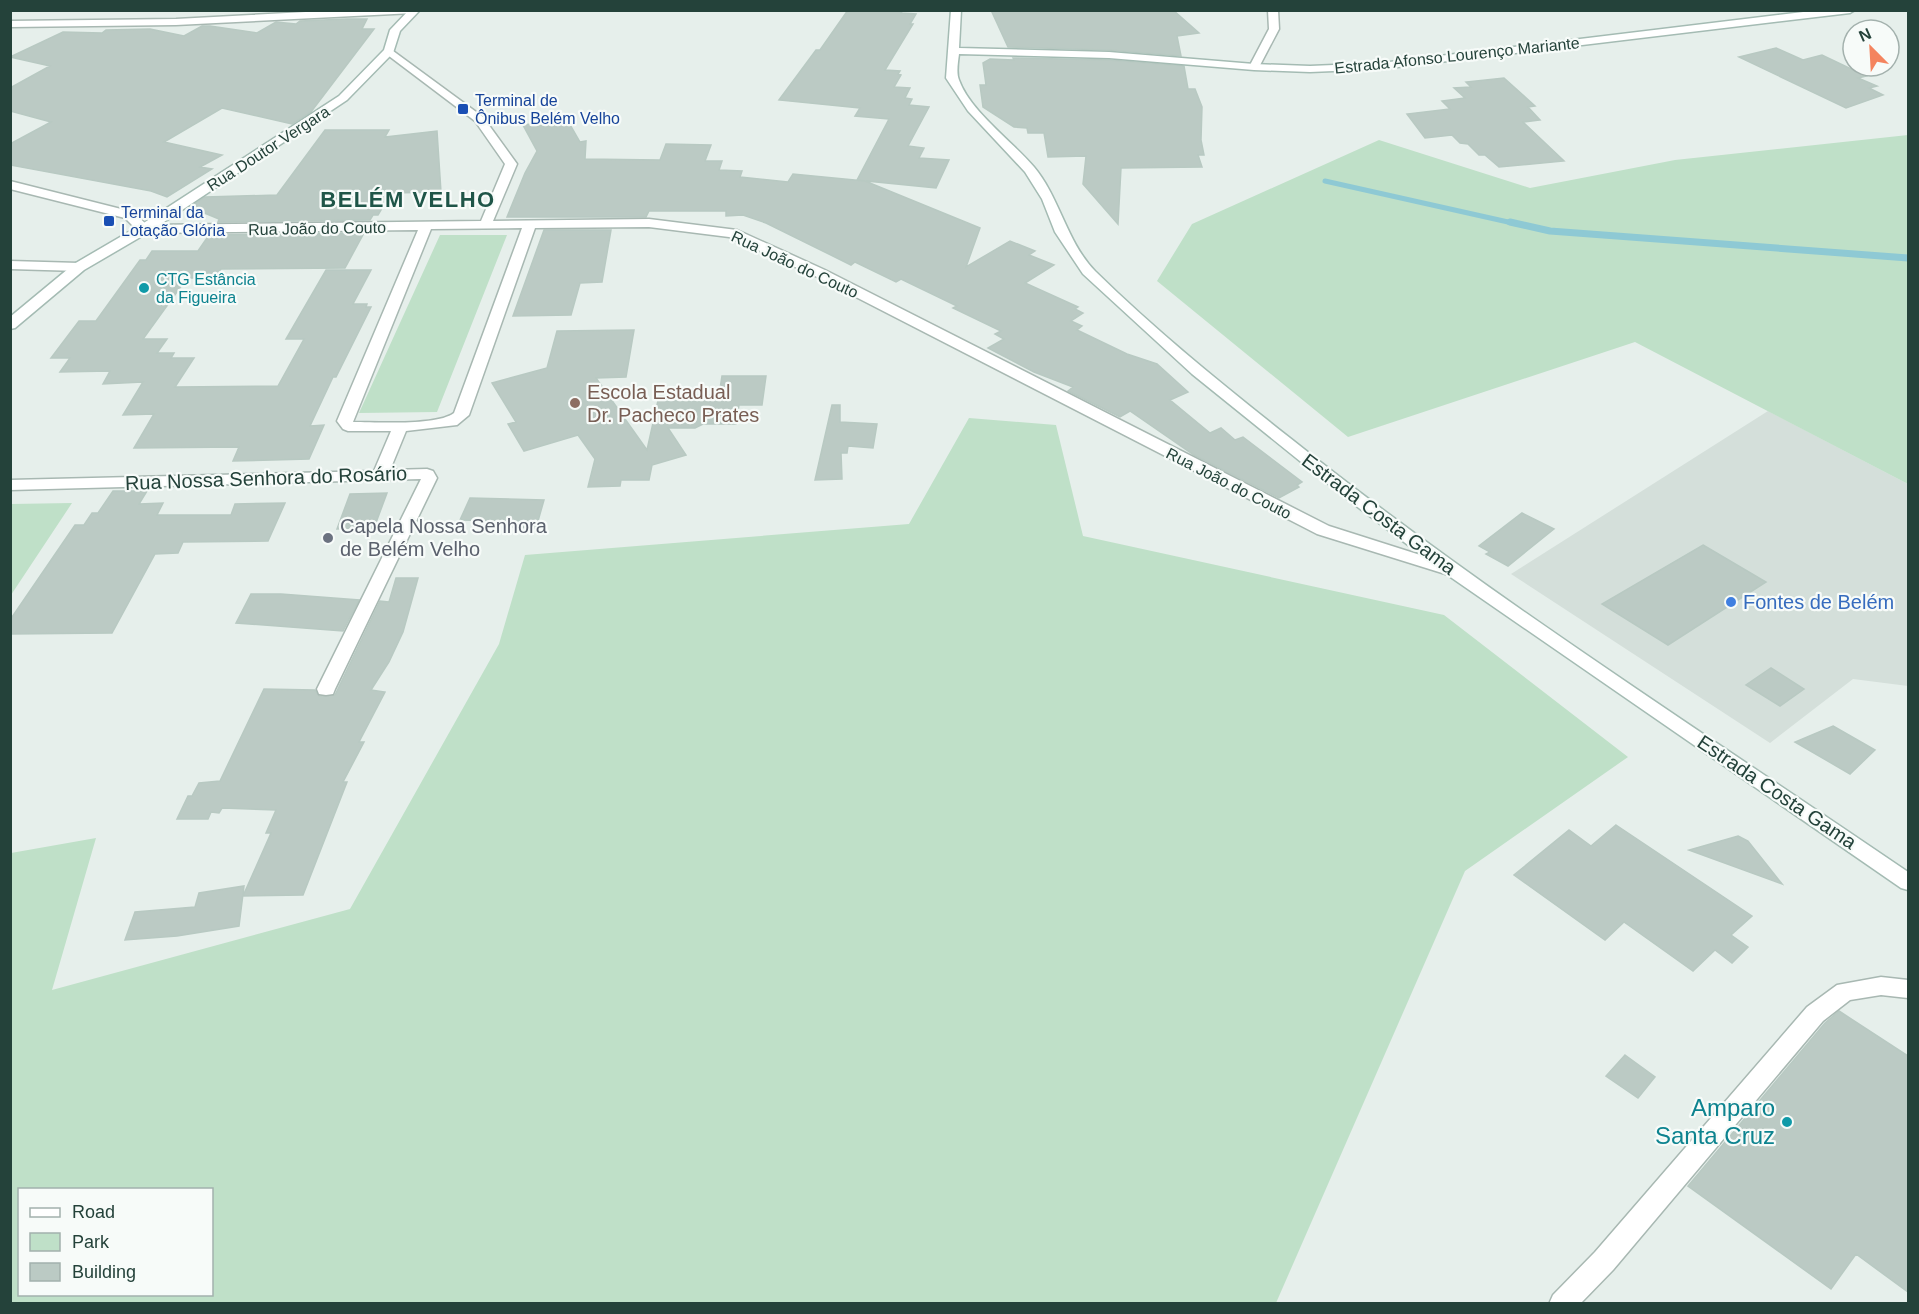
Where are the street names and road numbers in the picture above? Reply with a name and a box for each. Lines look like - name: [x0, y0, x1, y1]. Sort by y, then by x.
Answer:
- street label: Estrada Afonso Lourenço Mariante: [1334, 34, 1581, 77]
- street label: Rua Doutor Vergara: [204, 102, 333, 194]
- street label: Rua João do Couto: [248, 219, 386, 238]
- street label: Rua João do Couto: [729, 228, 861, 301]
- street label: Rua João do Couto: [1163, 445, 1294, 522]
- street label: Estrada Costa Gama: [1298, 449, 1461, 580]
- street label: Rua Nossa Senhora do Rosário: [125, 462, 407, 494]
- street label: Estrada Costa Gama: [1693, 731, 1861, 854]

